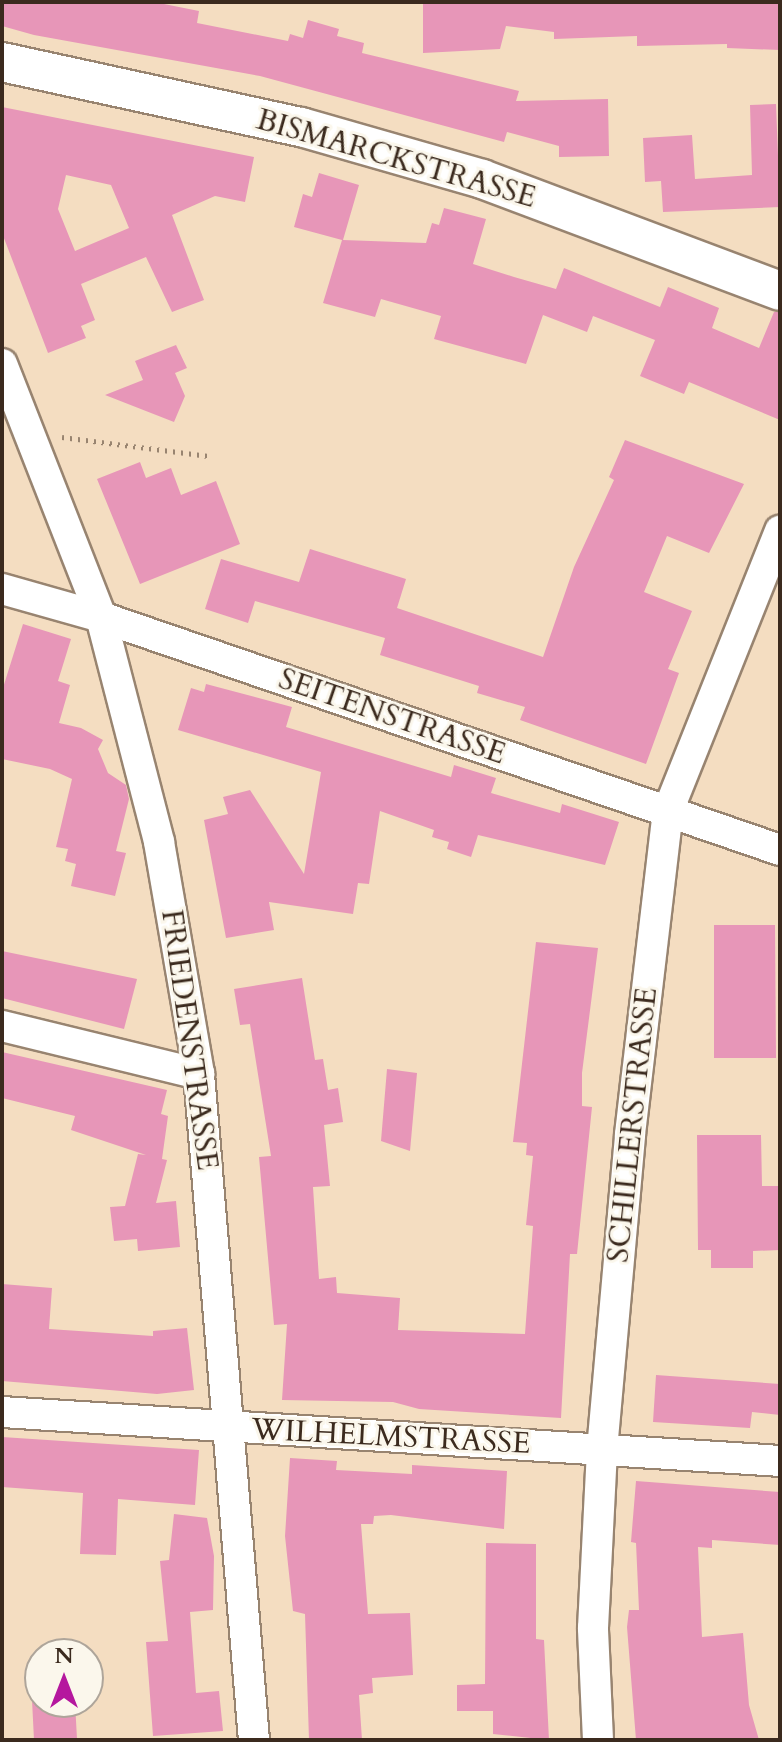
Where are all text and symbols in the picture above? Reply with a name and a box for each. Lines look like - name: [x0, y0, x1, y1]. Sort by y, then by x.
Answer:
- street label: BISMARCKSTRASSE: [252, 102, 540, 216]
- street label: SEITENSTRASSE: [274, 661, 510, 773]
- street label: FRIEDENSTRASSE: [153, 907, 225, 1173]
- street label: SCHILLERSTRASSE: [601, 986, 665, 1264]
- street label: WILHELMSTRASSE: [251, 1412, 531, 1462]
- north arrow: [24, 1638, 104, 1718]
- text: N: [54, 1641, 74, 1671]

